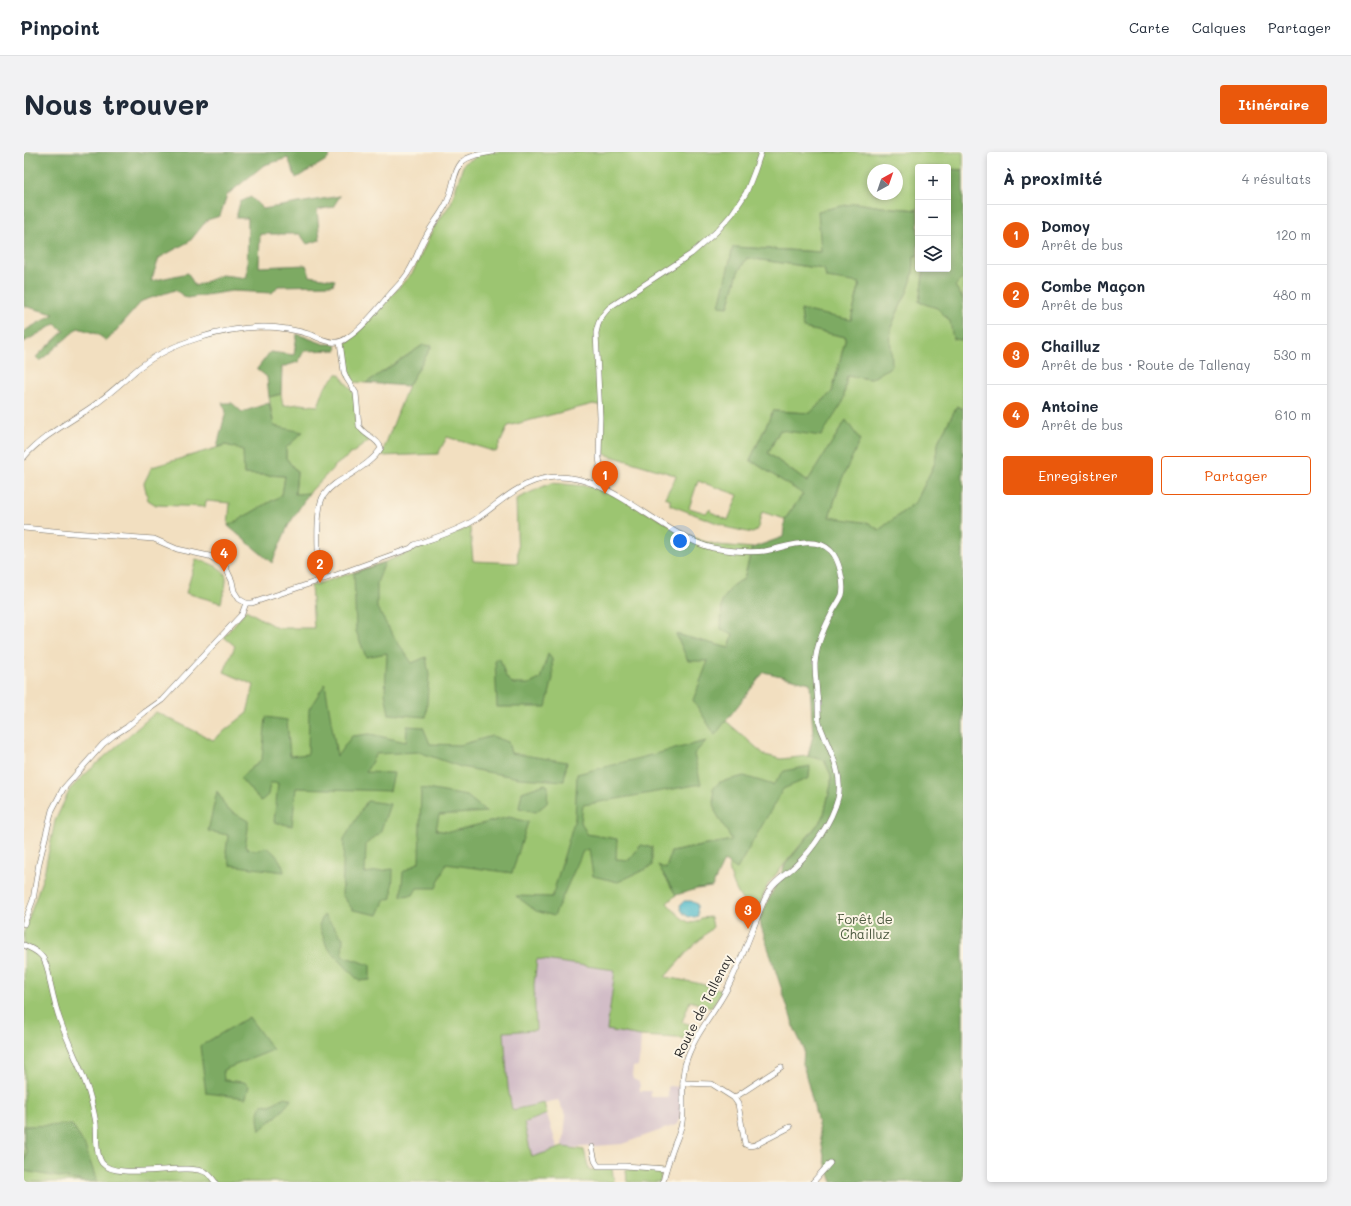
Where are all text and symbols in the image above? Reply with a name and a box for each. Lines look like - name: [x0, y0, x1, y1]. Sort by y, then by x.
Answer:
- text: Pinpoint: [20, 15, 100, 40]
- text: Carte: [1129, 18, 1170, 37]
- text: Calques: [1192, 18, 1246, 37]
- text: Partager: [1268, 18, 1331, 37]
- button: Itinéraire: [1220, 85, 1327, 124]
- text: Nous trouver: [24, 86, 209, 122]
- north arrow: [867, 164, 903, 200]
- map controls: [915, 164, 951, 272]
- button: +: [915, 164, 951, 200]
- text: À proximité: [1003, 167, 1102, 189]
- text: 4 résultats: [1242, 170, 1311, 187]
- button: −: [915, 200, 951, 236]
- text: Domoy: [1041, 216, 1090, 236]
- text: 1: [1013, 226, 1019, 243]
- text: 120 m: [1275, 226, 1311, 243]
- button: layers: [915, 236, 951, 272]
- text: Arrêt de bus: [1041, 236, 1123, 253]
- text: Combe Maçon: [1041, 276, 1145, 296]
- text: 2: [1012, 286, 1020, 303]
- text: 480 m: [1273, 286, 1311, 303]
- text: Arrêt de bus: [1041, 296, 1123, 313]
- text: Chailluz: [1041, 336, 1100, 356]
- text: 3: [1012, 346, 1020, 363]
- text: 530 m: [1273, 346, 1311, 363]
- text: Arrêt de bus · Route de Tallenay: [1041, 356, 1251, 373]
- text: Antoine: [1041, 396, 1098, 416]
- text: 4: [1012, 406, 1020, 423]
- text: 610 m: [1275, 406, 1311, 423]
- text: Arrêt de bus: [1041, 416, 1123, 433]
- button: Enregistrer: [1003, 456, 1153, 495]
- button: Partager: [1161, 456, 1311, 495]
- pin: 1: [592, 461, 618, 494]
- your location: [670, 531, 690, 551]
- pin: 4: [211, 539, 237, 572]
- pin: 2: [307, 550, 333, 583]
- pin: 3: [735, 896, 761, 929]
- park label: Forêt de Chailluz: [837, 910, 893, 942]
- street label: Route de Tallenay: [669, 951, 736, 1060]

